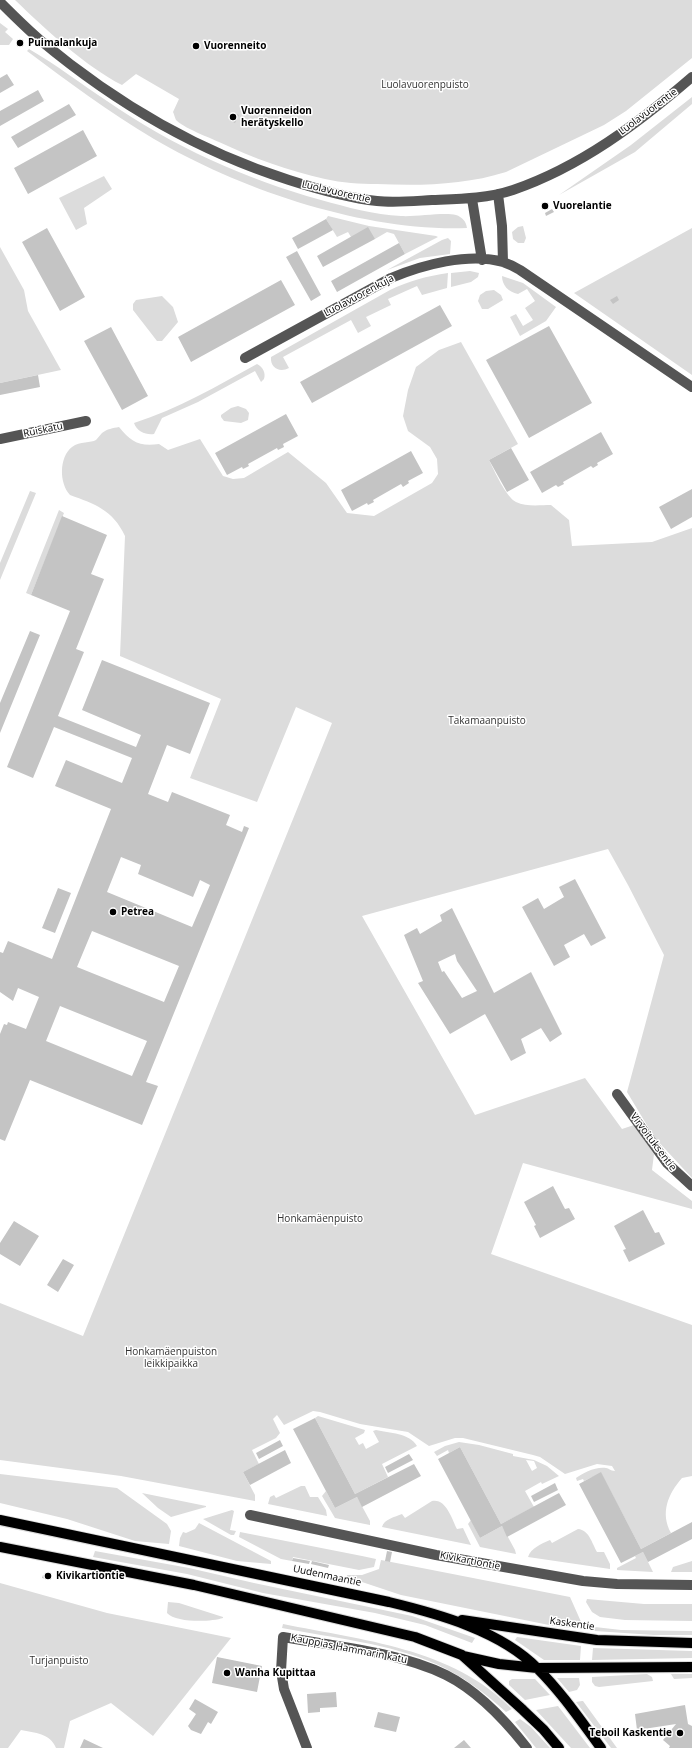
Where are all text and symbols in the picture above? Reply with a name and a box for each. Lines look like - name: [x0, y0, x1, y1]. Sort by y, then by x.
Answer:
- place label: Puimalankuja: [28, 37, 97, 49]
- marker: Puimalankuja: [15, 38, 25, 48]
- place label: Vuorenneito: [204, 40, 266, 52]
- marker: Vuorenneito: [191, 41, 201, 51]
- park label: Luolavuorenpuisto: [381, 79, 469, 91]
- street label: Luolavuorentie: [616, 86, 680, 138]
- place label: Vuorenneidon herätyskello: [241, 105, 312, 128]
- marker: Vuorenneidon herätyskello: [228, 112, 238, 122]
- street label: Luolavuorentie: [300, 178, 372, 206]
- place label: Vuorelantie: [553, 200, 612, 212]
- marker: Vuorelantie: [540, 201, 550, 211]
- street label: Luolavuorenkuja: [322, 272, 396, 320]
- street label: Ruiskatu: [22, 420, 64, 440]
- park label: Takamaanpuisto: [448, 715, 526, 727]
- place label: Petrea: [121, 906, 154, 918]
- marker: Petrea: [108, 907, 118, 917]
- street label: Virvoituksentie: [627, 1111, 679, 1173]
- park label: Honkamäenpuisto: [277, 1213, 363, 1225]
- park label: Honkamäenpuiston leikkipaikka: [125, 1346, 217, 1370]
- street label: Kivikartiontie: [439, 1549, 501, 1573]
- street label: Uudenmaantie: [292, 1563, 362, 1589]
- place label: Kivikartiontie: [56, 1570, 125, 1582]
- marker: Kivikartiontie: [43, 1571, 53, 1581]
- street label: Kaskentie: [549, 1615, 595, 1633]
- street label: Kauppias Hammarin katu: [290, 1632, 408, 1666]
- park label: Turjanpuisto: [29, 1655, 89, 1667]
- place label: Wanha Kupittaa: [235, 1667, 316, 1679]
- marker: Wanha Kupittaa: [222, 1668, 232, 1678]
- place label: Teboil Kaskentie: [589, 1727, 672, 1739]
- marker: Teboil Kaskentie: [675, 1728, 685, 1738]

